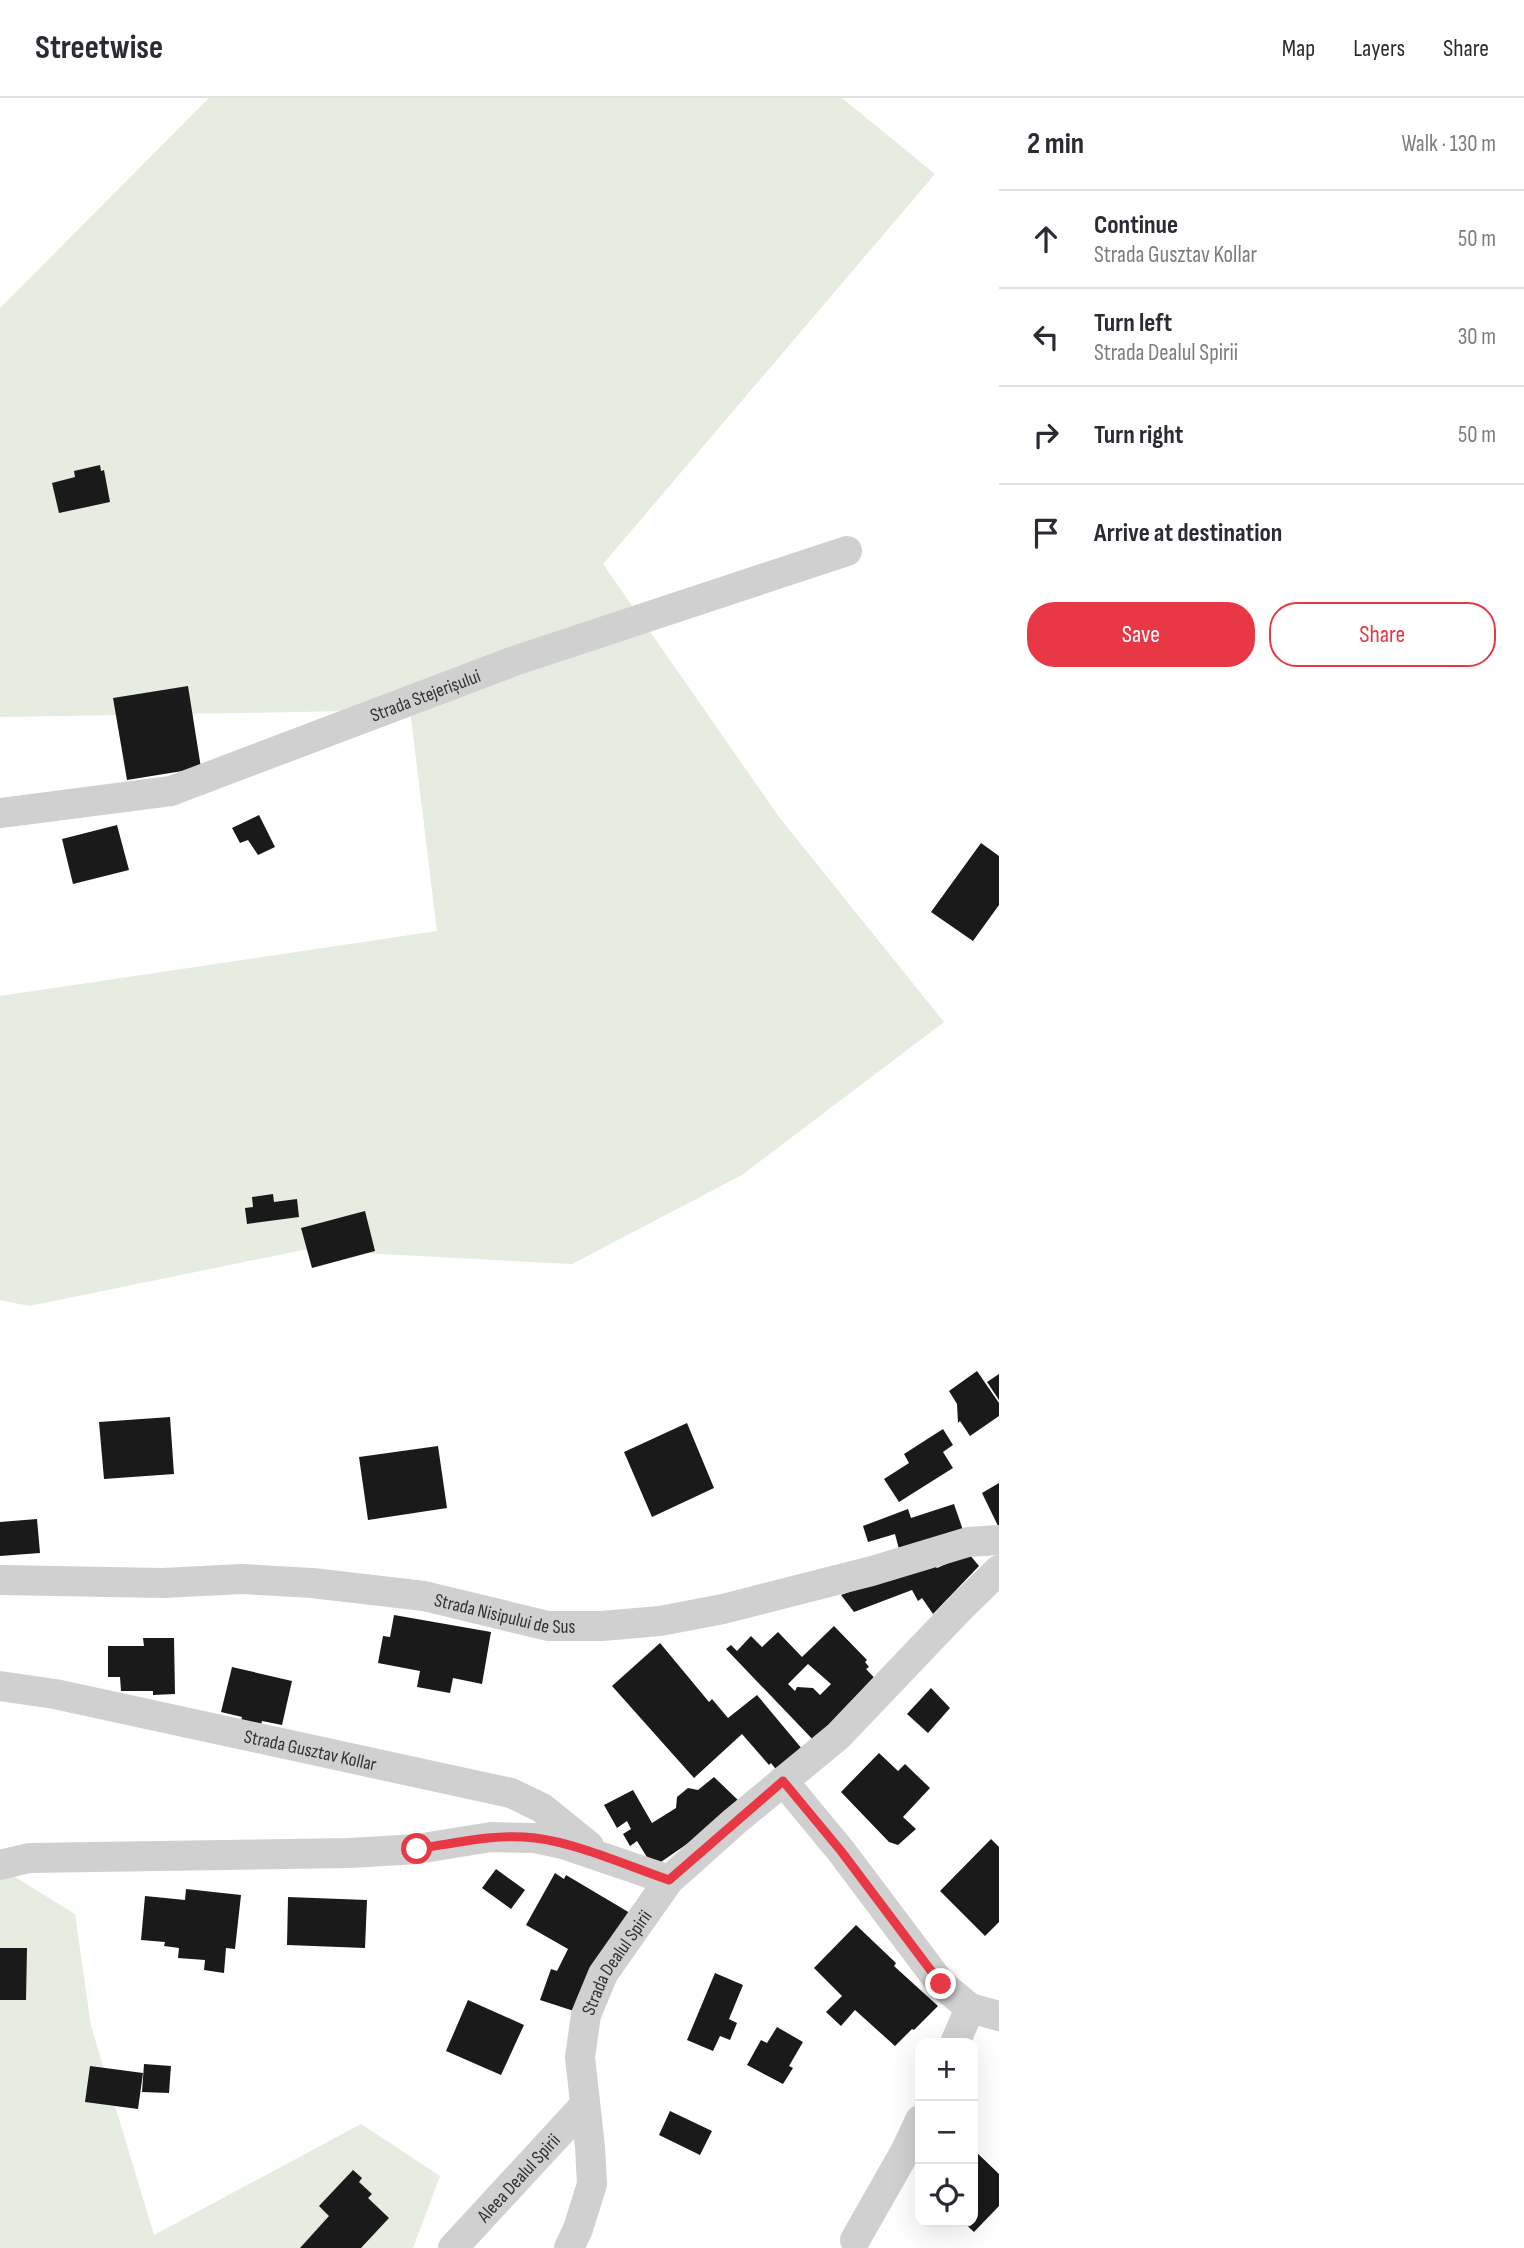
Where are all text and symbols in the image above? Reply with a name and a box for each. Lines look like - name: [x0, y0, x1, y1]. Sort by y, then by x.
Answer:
- text: Streetwise: [35, 28, 163, 68]
- text: Map: [1282, 34, 1315, 63]
- text: Layers: [1353, 34, 1405, 63]
- text: Share: [1443, 34, 1489, 63]
- text: 2 min: [1027, 126, 1084, 162]
- text: Walk · 130 m: [1401, 130, 1496, 158]
- text: Continue: [1094, 210, 1178, 241]
- icon: ahead: [1027, 220, 1065, 258]
- text: 50 m: [1458, 225, 1496, 253]
- text: Strada Gusztav Kollar: [1094, 241, 1257, 269]
- text: Turn left: [1094, 308, 1172, 339]
- icon: left: [1027, 318, 1065, 356]
- text: 30 m: [1458, 323, 1496, 351]
- text: Strada Dealul Spirii: [1094, 339, 1238, 367]
- icon: right: [1027, 416, 1065, 454]
- text: Turn right: [1094, 420, 1183, 451]
- text: 50 m: [1458, 421, 1496, 449]
- icon: arrive: [1027, 514, 1065, 552]
- text: Arrive at destination: [1094, 518, 1282, 549]
- button: Save: [1027, 602, 1255, 667]
- button: Share: [1269, 602, 1496, 667]
- street label: Strada Stejerișului: [367, 665, 484, 728]
- street label: Strada Nisipului de Sus: [432, 1589, 575, 1639]
- street label: Strada Gusztav Kollar: [242, 1725, 379, 1777]
- route start: [401, 1833, 432, 1864]
- street label: Strada Dealul Spirii: [577, 1906, 657, 2019]
- route end: [925, 1968, 956, 1999]
- map controls: [915, 2038, 978, 2227]
- button: +: [915, 2038, 978, 2101]
- button: −: [915, 2101, 978, 2164]
- street label: Aleea Dealul Spirii: [472, 2129, 566, 2228]
- button: locate: [915, 2164, 978, 2227]

